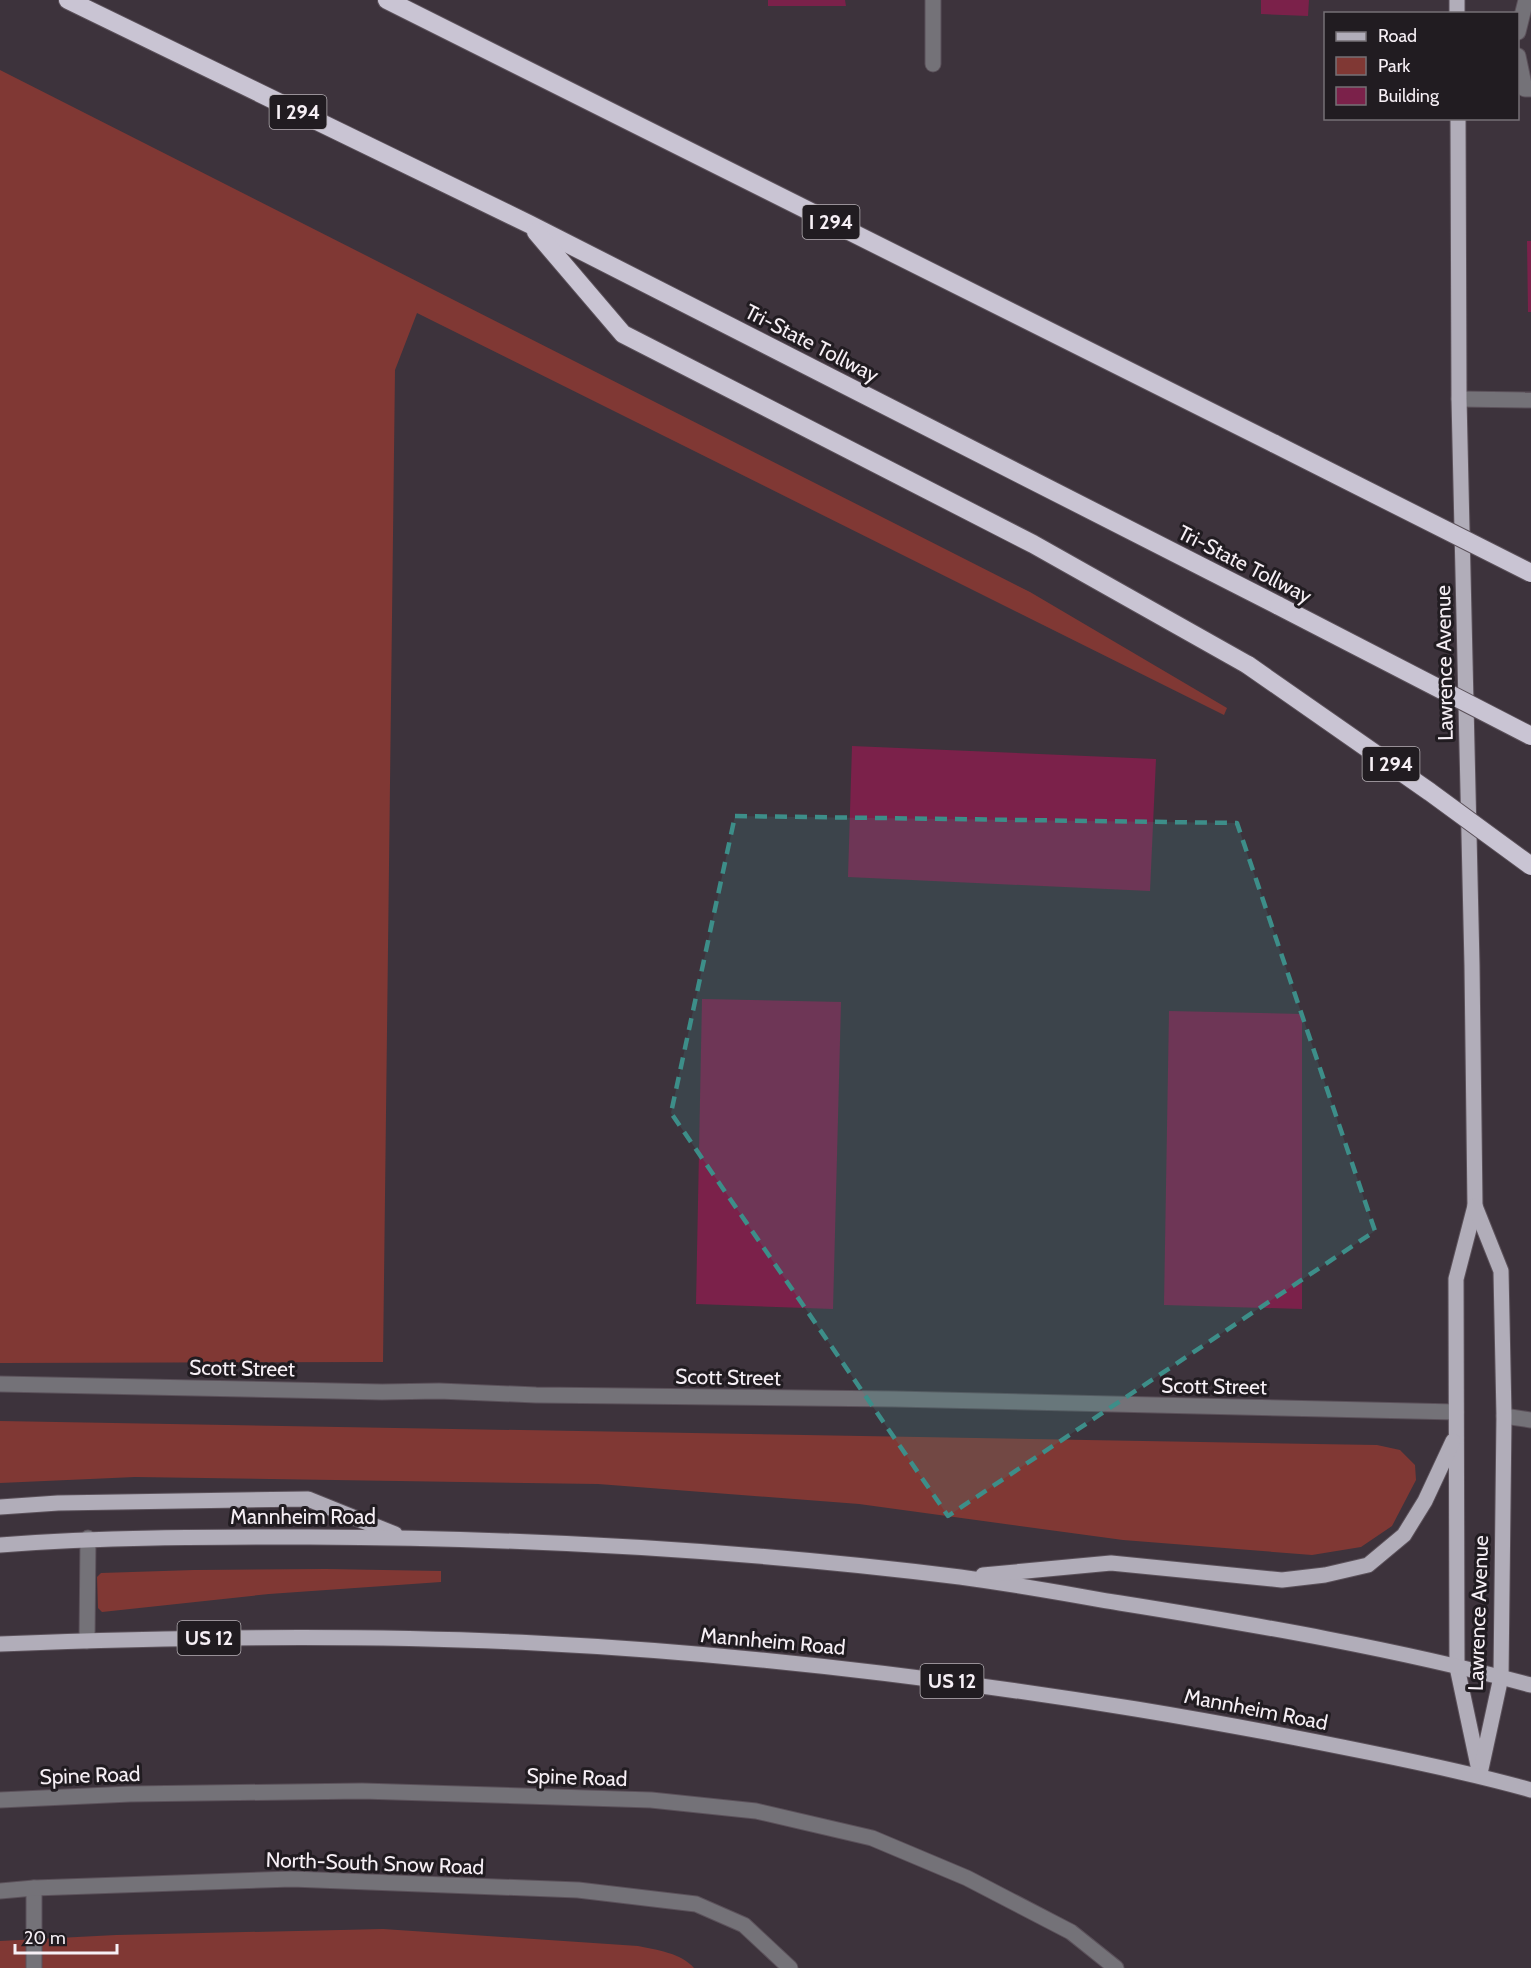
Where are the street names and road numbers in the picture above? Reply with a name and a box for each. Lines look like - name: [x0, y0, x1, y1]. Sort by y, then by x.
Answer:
- road number: I 294: [270, 95, 326, 129]
- road number: I 294: [802, 205, 860, 239]
- street label: Tri-State Tollway: [741, 299, 883, 388]
- street label: Tri-State Tollway: [1174, 520, 1316, 609]
- street label: Lawrence Avenue: [1430, 585, 1458, 741]
- road number: I 294: [1362, 747, 1420, 781]
- street label: Scott Street: [189, 1355, 295, 1381]
- street label: Scott Street: [675, 1364, 781, 1390]
- street label: Scott Street: [1161, 1373, 1267, 1399]
- street label: Mannheim Road: [230, 1504, 376, 1529]
- street label: Lawrence Avenue: [1463, 1534, 1493, 1691]
- road number: US 12: [178, 1621, 240, 1655]
- street label: Mannheim Road: [699, 1622, 847, 1660]
- road number: US 12: [920, 1664, 984, 1698]
- street label: Mannheim Road: [1182, 1683, 1330, 1735]
- street label: Spine Road: [39, 1761, 141, 1789]
- street label: Spine Road: [526, 1763, 628, 1791]
- street label: North-South Snow Road: [265, 1847, 485, 1879]

